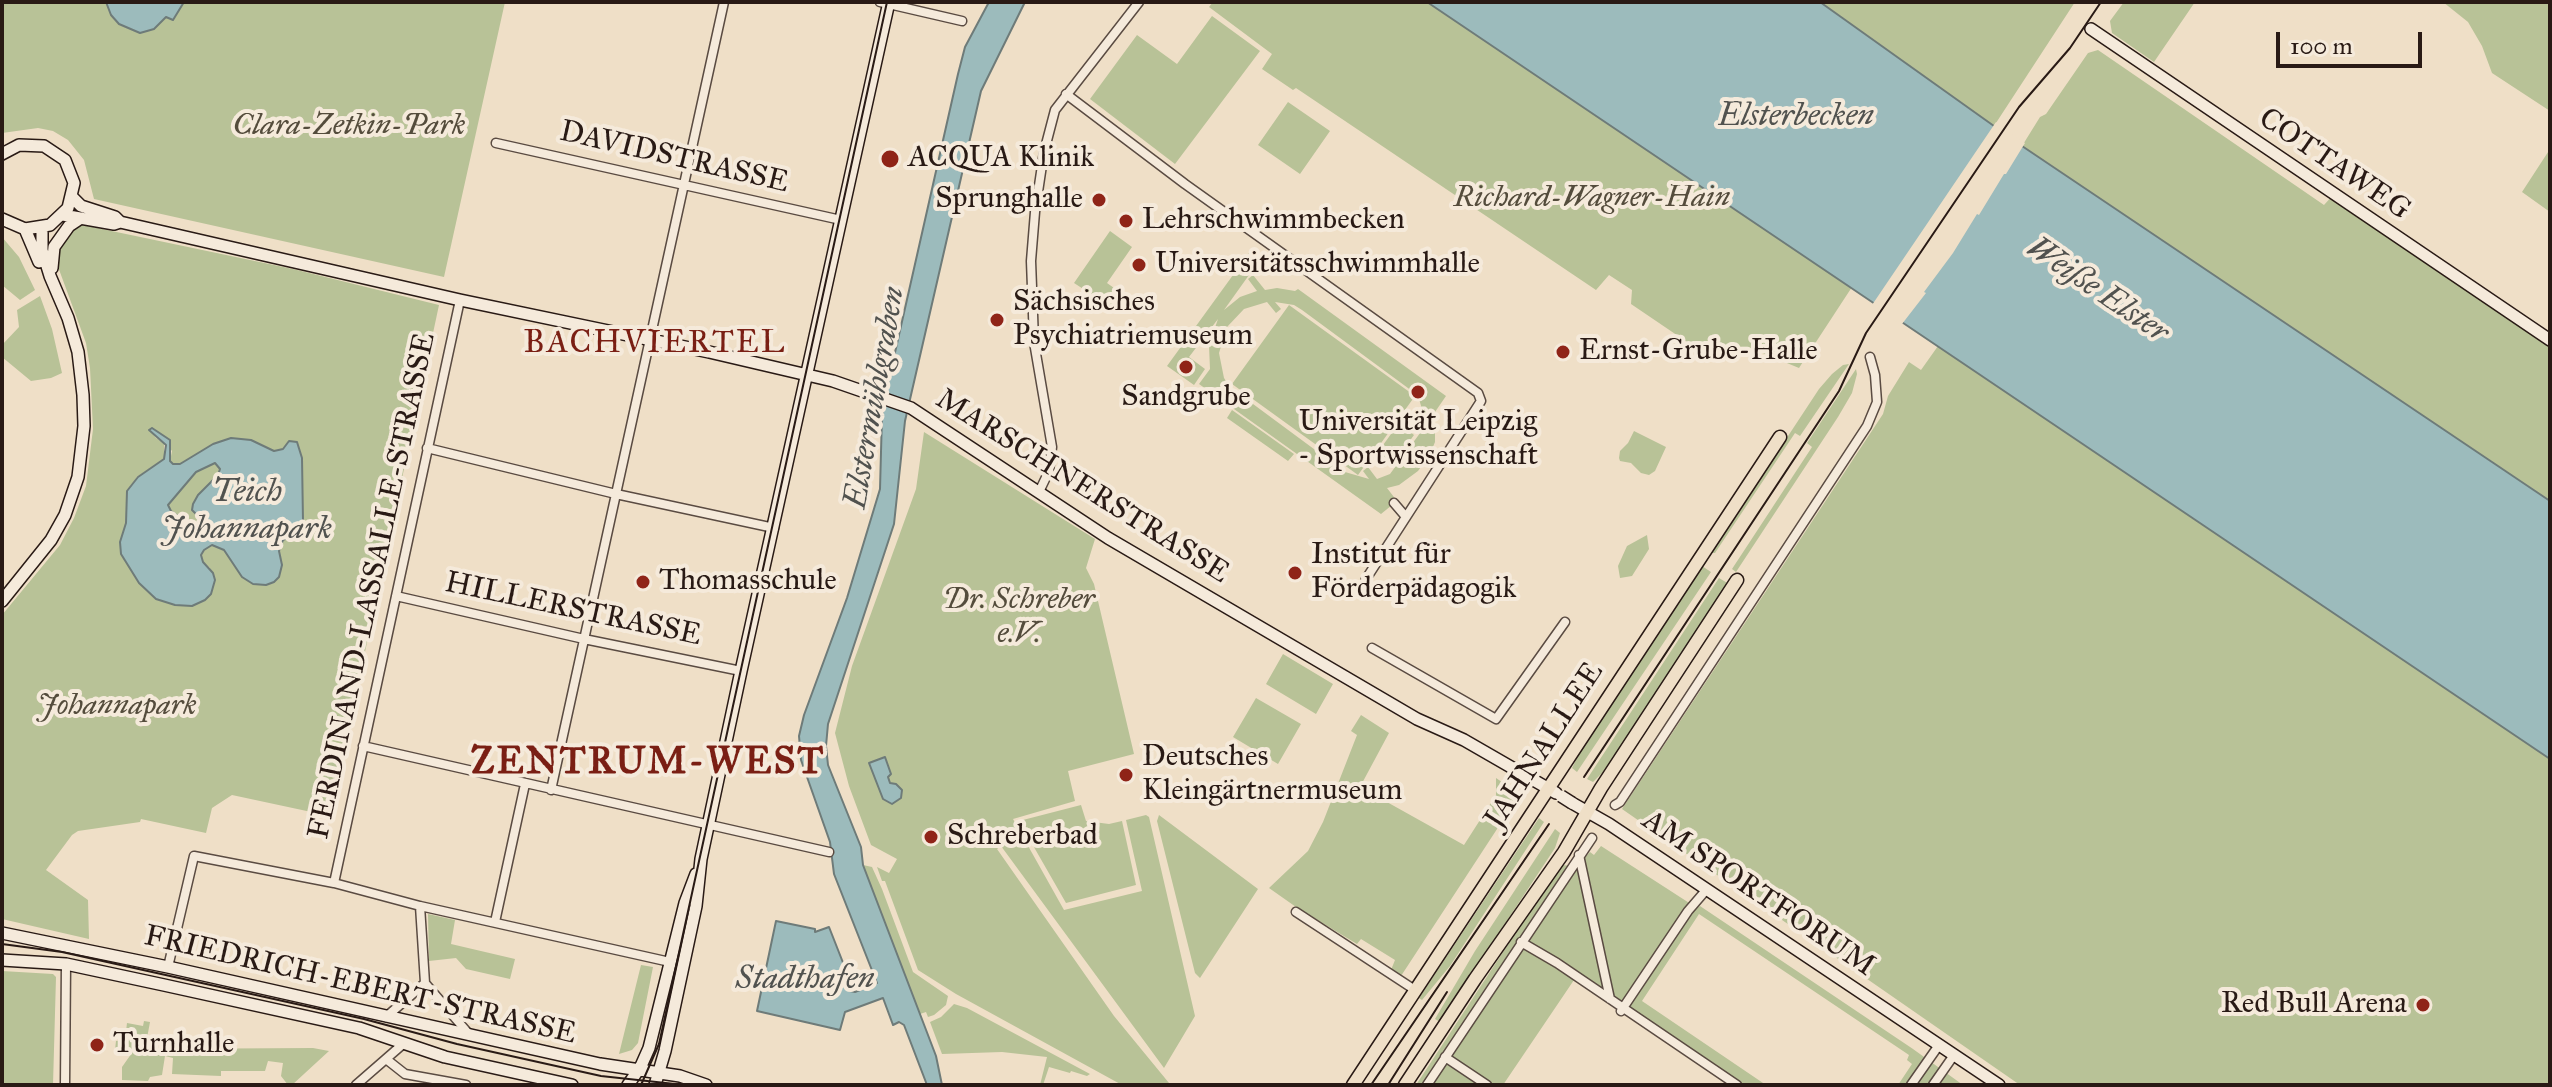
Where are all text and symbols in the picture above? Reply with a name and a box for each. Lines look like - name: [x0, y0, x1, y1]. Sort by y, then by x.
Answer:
- scale bar: [2280, 16, 2426, 66]
- text: 100 m: [2290, 31, 2353, 61]
- water label: Elsterbecken: [1718, 98, 1874, 136]
- street label: COTTAWEG: [2251, 101, 2417, 229]
- park label: Clara-Zetkin-Park: [233, 109, 465, 145]
- street label: DAVIDSTRASSE: [556, 114, 792, 202]
- place label: ACQUA Klinik: [908, 141, 1094, 177]
- marker: ACQUA Klinik: [879, 148, 901, 170]
- park label: Richard-Wagner-Hain: [1454, 181, 1730, 217]
- place label: Sprunghalle: [935, 182, 1083, 218]
- marker: Sprunghalle: [1090, 191, 1108, 209]
- place label: Lehrschwimmbecken: [1142, 203, 1405, 239]
- marker: Lehrschwimmbecken: [1117, 212, 1135, 230]
- water label: Weiße Elster: [2019, 229, 2175, 353]
- place label: Universitätsschwimmhalle: [1155, 247, 1480, 283]
- marker: Universitätsschwimmhalle: [1130, 256, 1148, 274]
- water label: Elstermühlgraben: [838, 284, 914, 512]
- place label: Sächsisches Psychiatriemuseum: [1013, 285, 1253, 356]
- marker: Sächsisches Psychiatriemuseum: [988, 311, 1006, 329]
- district label: BACHVIERTEL: [524, 325, 786, 363]
- street label: FERDINAND-LASSALLE-STRASSE: [302, 330, 444, 842]
- place label: Ernst-Grube-Halle: [1579, 334, 1818, 370]
- marker: Ernst-Grube-Halle: [1554, 343, 1572, 361]
- marker: Sandgrube: [1177, 358, 1195, 376]
- place label: Sandgrube: [1121, 380, 1251, 416]
- street label: MARSCHNERSTRASSE: [929, 382, 1235, 592]
- marker: Universität Leipzig - Sportwissenschaft: [1409, 383, 1427, 401]
- place label: Universität Leipzig - Sportwissenschaft: [1298, 405, 1538, 476]
- water label: Teich Johannapark: [162, 474, 332, 549]
- place label: Institut für Förderpädagogik: [1311, 538, 1516, 608]
- place label: Thomasschule: [659, 564, 837, 600]
- marker: Institut für Förderpädagogik: [1286, 564, 1304, 582]
- street label: HILLERSTRASSE: [442, 565, 704, 655]
- marker: Thomasschule: [634, 573, 652, 591]
- park label: Dr. Schreber e.V.: [943, 583, 1095, 654]
- street label: JAHNALLEE: [1478, 656, 1612, 836]
- park label: Johannapark: [37, 689, 197, 725]
- place label: Deutsches Kleingärtnermuseum: [1142, 740, 1402, 810]
- district label: ZENTRUM-WEST: [471, 741, 825, 787]
- marker: Deutsches Kleingärtnermuseum: [1117, 766, 1135, 784]
- street label: AM SPORTFORUM: [1635, 803, 1881, 985]
- place label: Schreberbad: [947, 819, 1098, 855]
- marker: Schreberbad: [922, 828, 940, 846]
- street label: FRIEDRICH-EBERT-STRASSE: [141, 919, 579, 1053]
- water label: Stadthafen: [736, 961, 874, 999]
- place label: Red Bull Arena: [2221, 987, 2407, 1023]
- marker: Red Bull Arena: [2414, 996, 2432, 1014]
- place label: Turnhalle: [113, 1027, 235, 1063]
- marker: Turnhalle: [88, 1036, 106, 1054]

